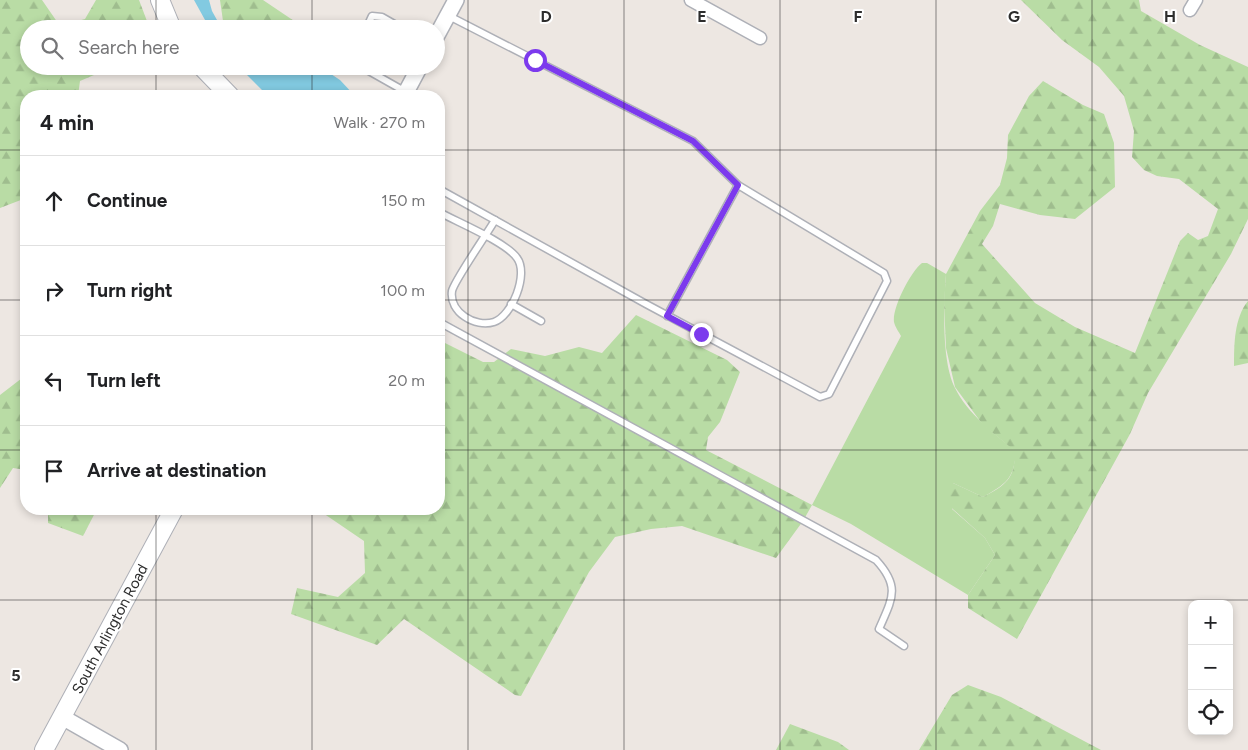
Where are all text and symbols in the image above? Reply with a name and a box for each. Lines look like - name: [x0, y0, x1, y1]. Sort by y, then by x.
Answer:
- text: D: [540, 7, 552, 26]
- text: E: [697, 7, 707, 26]
- text: F: [854, 7, 863, 26]
- text: G: [1008, 7, 1020, 26]
- text: H: [1164, 7, 1176, 26]
- search box: [20, 20, 445, 75]
- icon: search: [38, 34, 66, 62]
- text: Search here: [78, 36, 180, 59]
- route start: [524, 49, 547, 72]
- text: 4 min: [40, 110, 94, 135]
- text: Walk · 270 m: [334, 113, 425, 132]
- icon: ahead: [40, 187, 68, 215]
- text: Continue: [87, 189, 167, 212]
- text: 150 m: [381, 191, 425, 210]
- icon: right: [40, 277, 68, 305]
- text: Turn right: [87, 279, 173, 302]
- text: 100 m: [380, 281, 425, 300]
- route end: [690, 323, 713, 346]
- icon: left: [40, 367, 68, 395]
- text: Turn left: [87, 369, 161, 392]
- text: 20 m: [388, 371, 425, 390]
- icon: arrive: [40, 457, 68, 485]
- text: Arrive at destination: [87, 459, 266, 482]
- street label: South Arlington Road: [68, 561, 152, 697]
- map controls: [1188, 600, 1233, 735]
- button: +: [1188, 600, 1233, 645]
- button: −: [1188, 645, 1233, 690]
- text: 5: [11, 666, 21, 685]
- button: locate: [1188, 690, 1233, 735]

